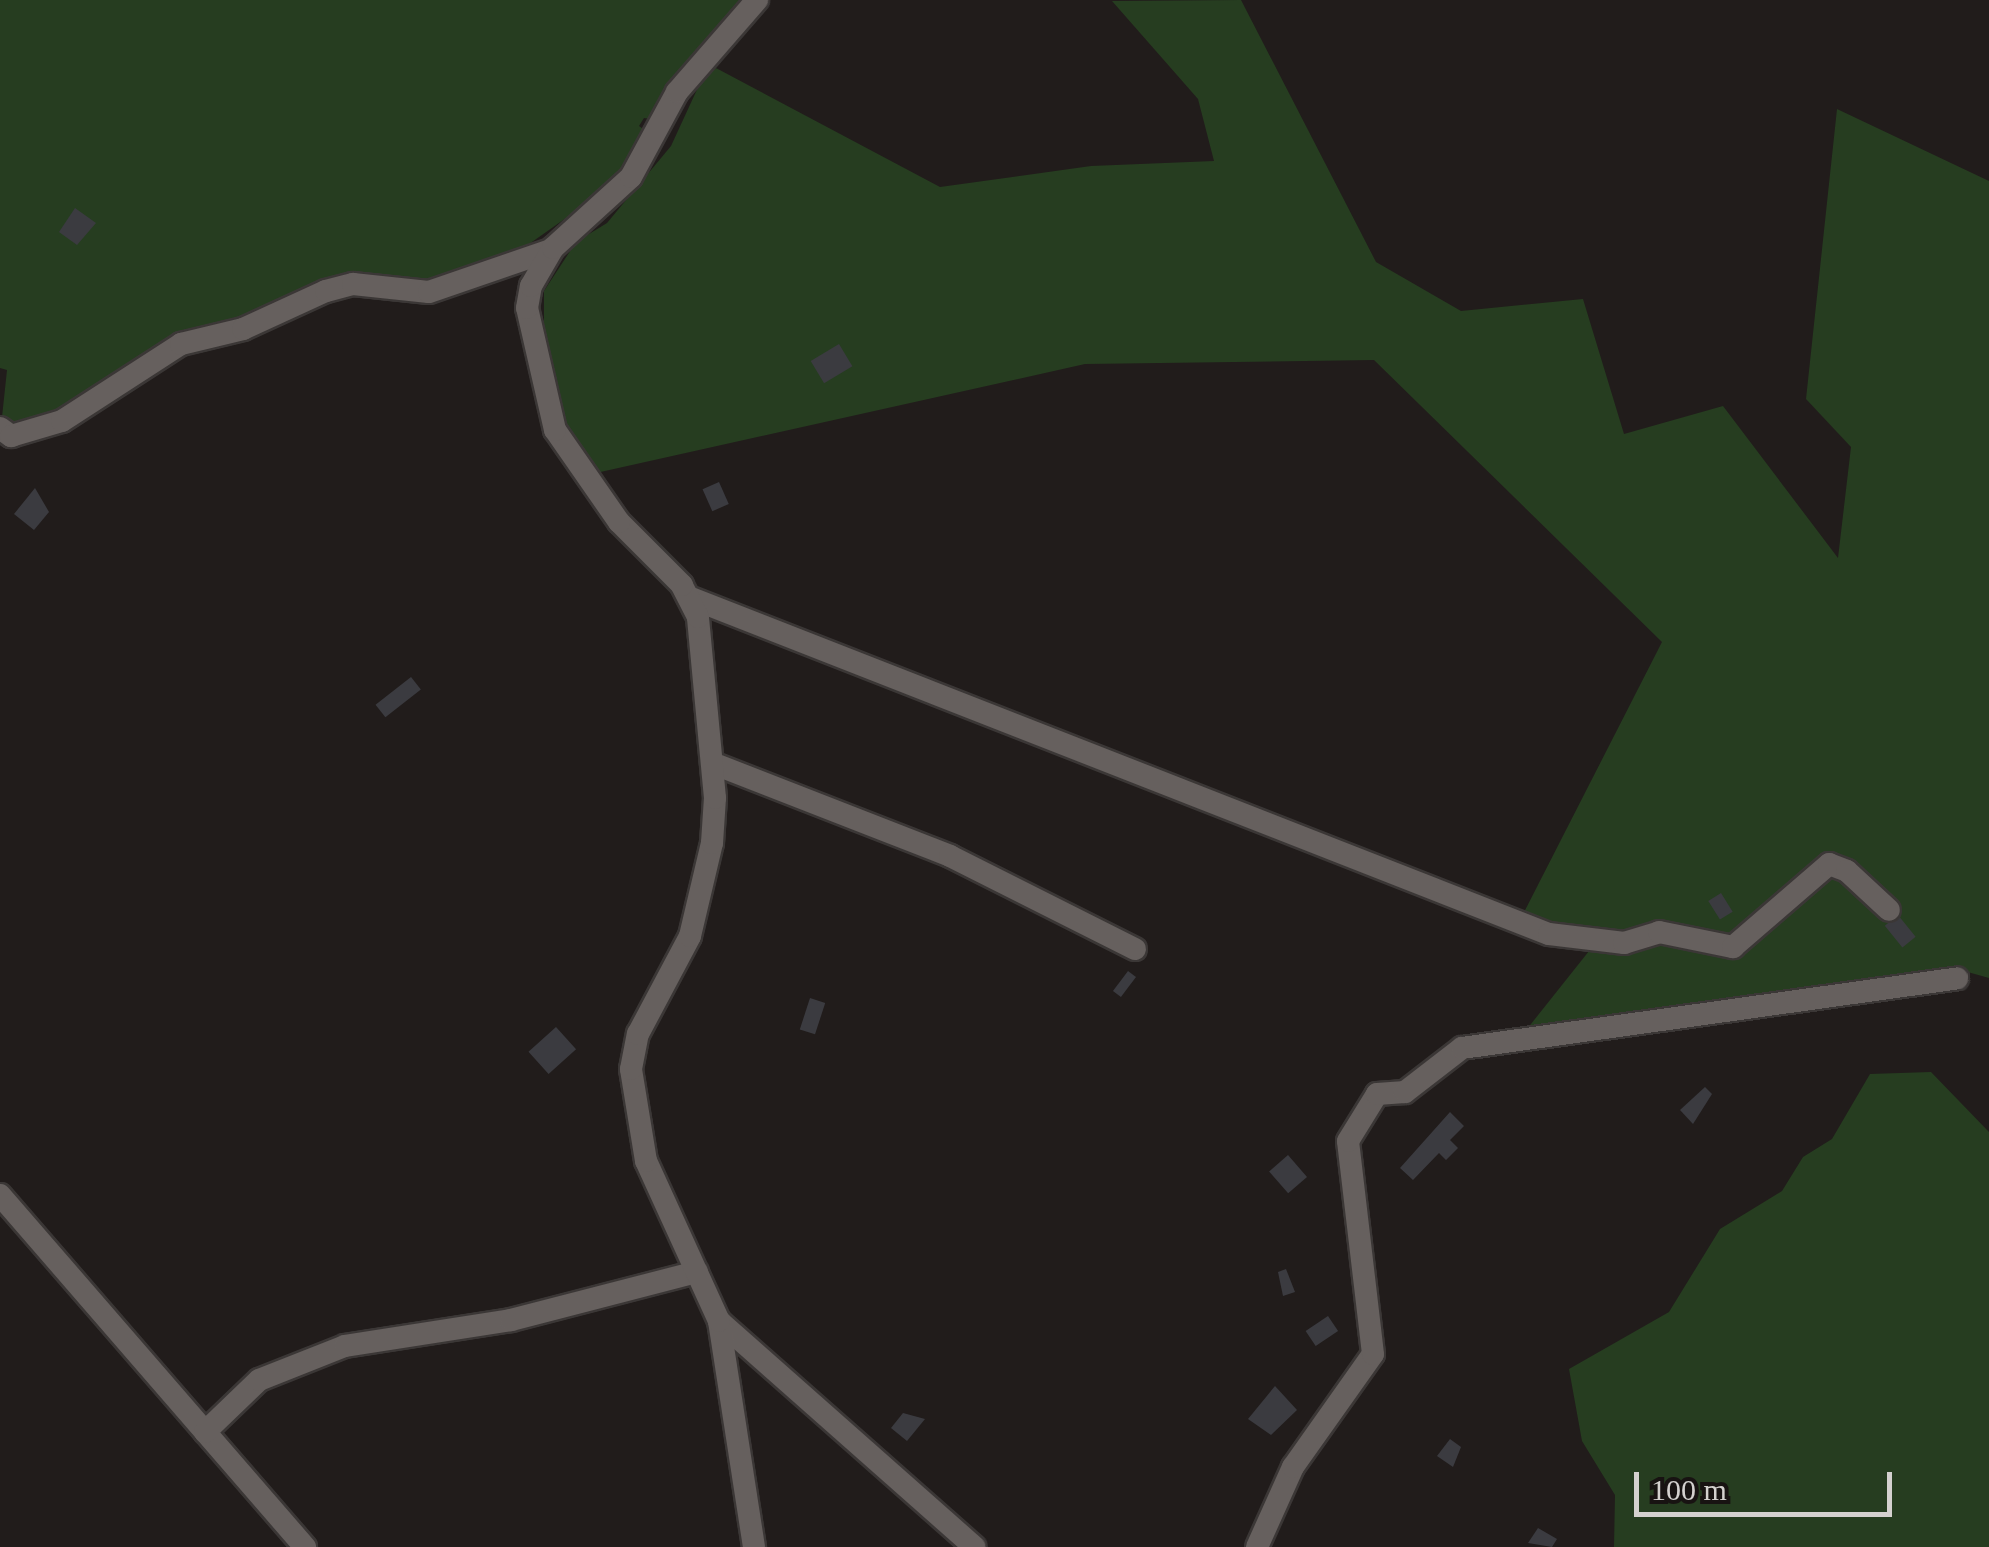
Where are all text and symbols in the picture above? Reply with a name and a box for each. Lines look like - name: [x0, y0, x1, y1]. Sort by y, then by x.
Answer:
- scale bar: [1639, 1452, 1896, 1514]
- text: 100 m: [1651, 1473, 1727, 1506]

